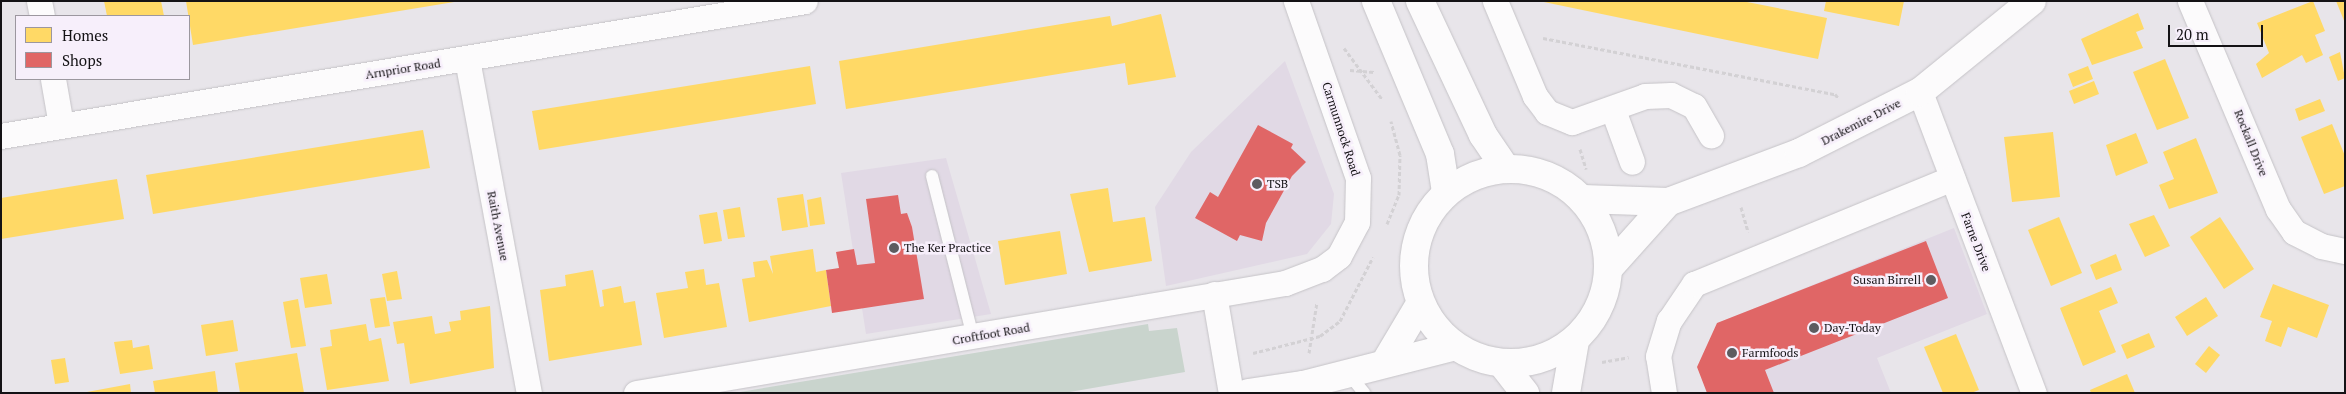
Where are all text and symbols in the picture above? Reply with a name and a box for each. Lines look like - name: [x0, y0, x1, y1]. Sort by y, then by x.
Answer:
- legend: [15, 15, 190, 80]
- scale bar: [2171, 15, 2266, 47]
- text: 20 m: [2176, 24, 2209, 44]
- text: Homes: [62, 25, 108, 45]
- text: Shops: [62, 50, 102, 70]
- street label: Arnprior Road: [364, 56, 442, 82]
- street label: Carmunnock Road: [1319, 80, 1363, 178]
- street label: Drakemire Drive: [1819, 96, 1903, 148]
- street label: Rockall Drive: [2231, 108, 2271, 178]
- place label: TSB: [1267, 177, 1288, 191]
- marker: TSB: [1251, 178, 1263, 190]
- street label: Raith Avenue: [484, 190, 512, 262]
- street label: Farne Drive: [1958, 211, 1994, 273]
- place label: The Ker Practice: [904, 241, 991, 255]
- marker: The Ker Practice: [888, 242, 900, 254]
- place label: Susan Birrell: [1853, 273, 1921, 287]
- marker: Susan Birrell: [1925, 274, 1937, 286]
- street label: Croftfoot Road: [951, 320, 1031, 348]
- place label: Day-Today: [1824, 321, 1881, 335]
- marker: Day-Today: [1808, 322, 1820, 334]
- place label: Farmfoods: [1742, 346, 1799, 360]
- marker: Farmfoods: [1726, 347, 1738, 359]

